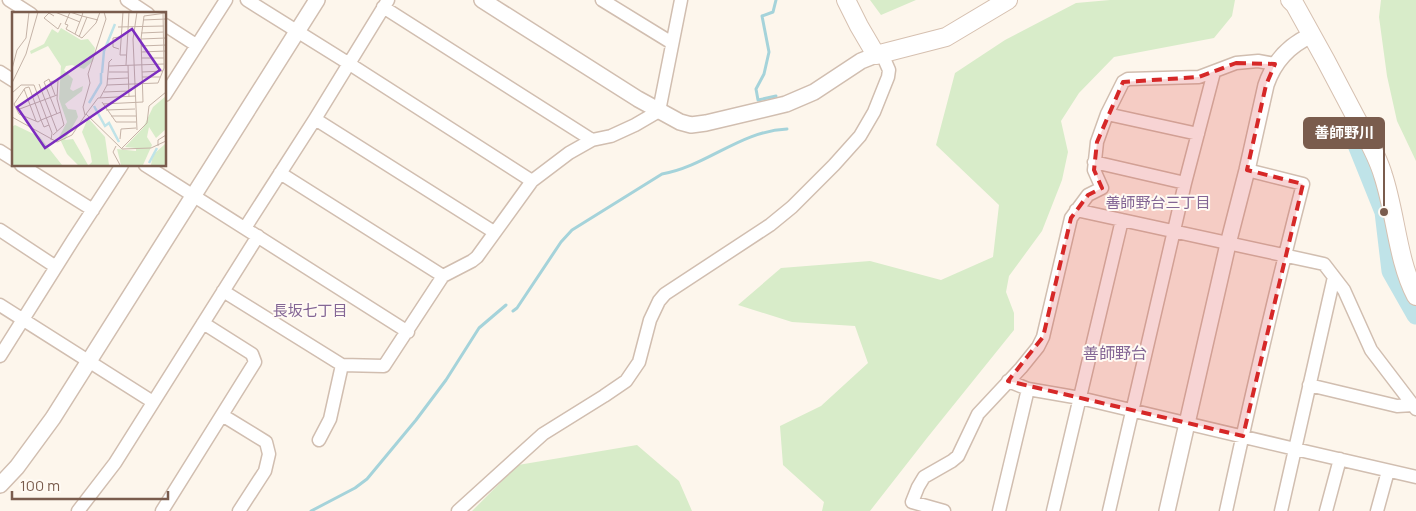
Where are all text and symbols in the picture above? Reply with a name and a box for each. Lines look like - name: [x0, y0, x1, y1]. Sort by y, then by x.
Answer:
- inset map: [12, 12, 166, 166]
- callout: 善師野川: [1304, 118, 1384, 148]
- text: 善師野川: [1314, 122, 1374, 143]
- district label: 善師野台三丁目: [1105, 192, 1211, 213]
- district label: 長坂七丁目: [272, 300, 348, 321]
- district label: 善師野台: [1083, 342, 1147, 364]
- scale bar: [12, 468, 169, 500]
- text: 100 m: [20, 475, 60, 496]

